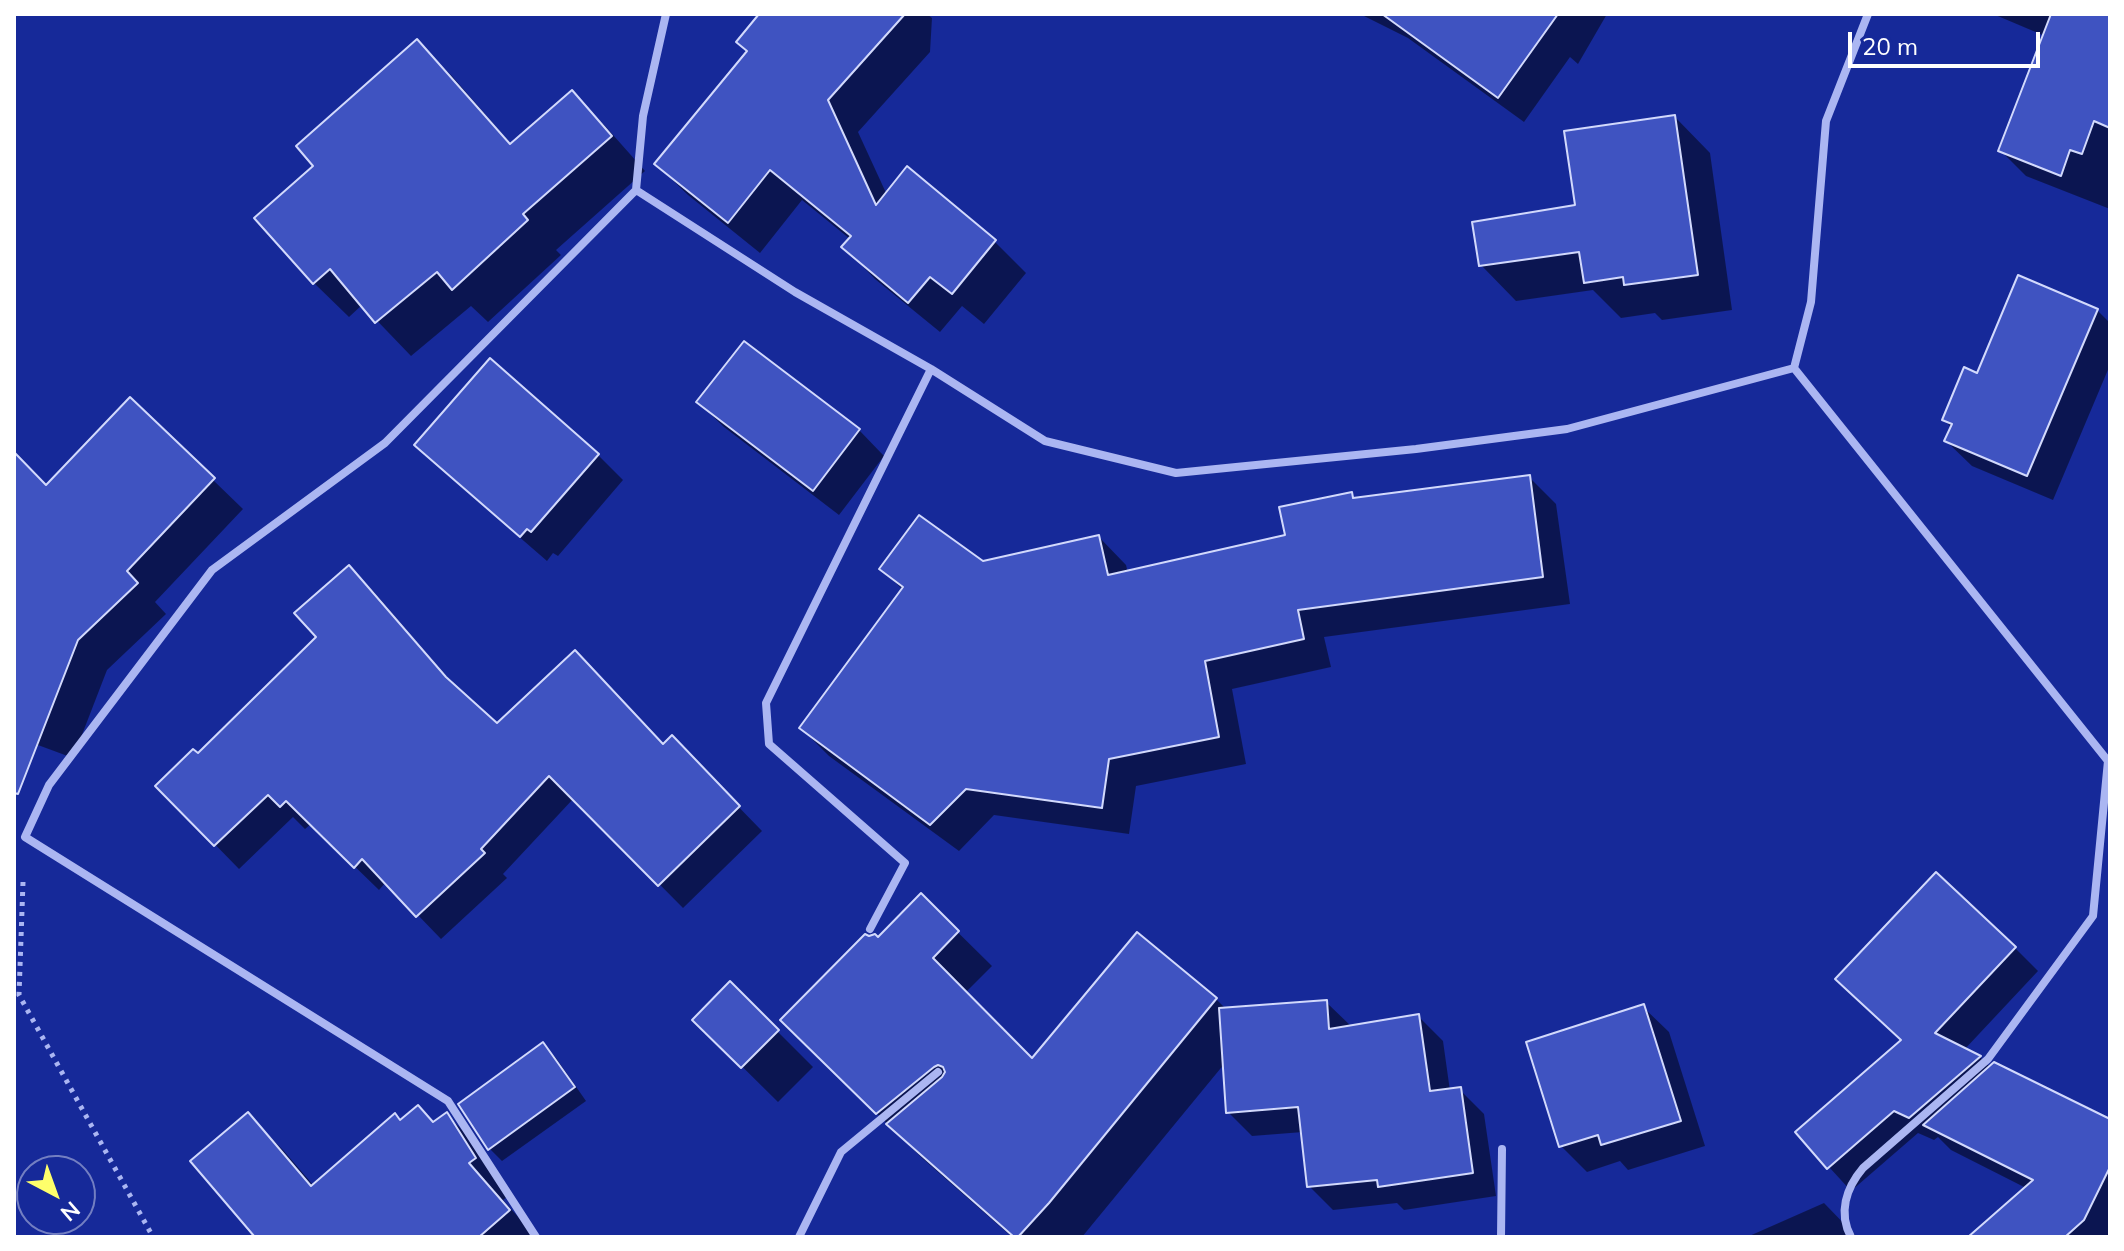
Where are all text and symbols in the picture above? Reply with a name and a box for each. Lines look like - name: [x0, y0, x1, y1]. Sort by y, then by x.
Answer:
- scale bar: [1852, 16, 2044, 66]
- text: 20 m: [1862, 31, 1918, 61]
- north arrow: [16, 1155, 96, 1235]
- text: N: [55, 1196, 86, 1228]

